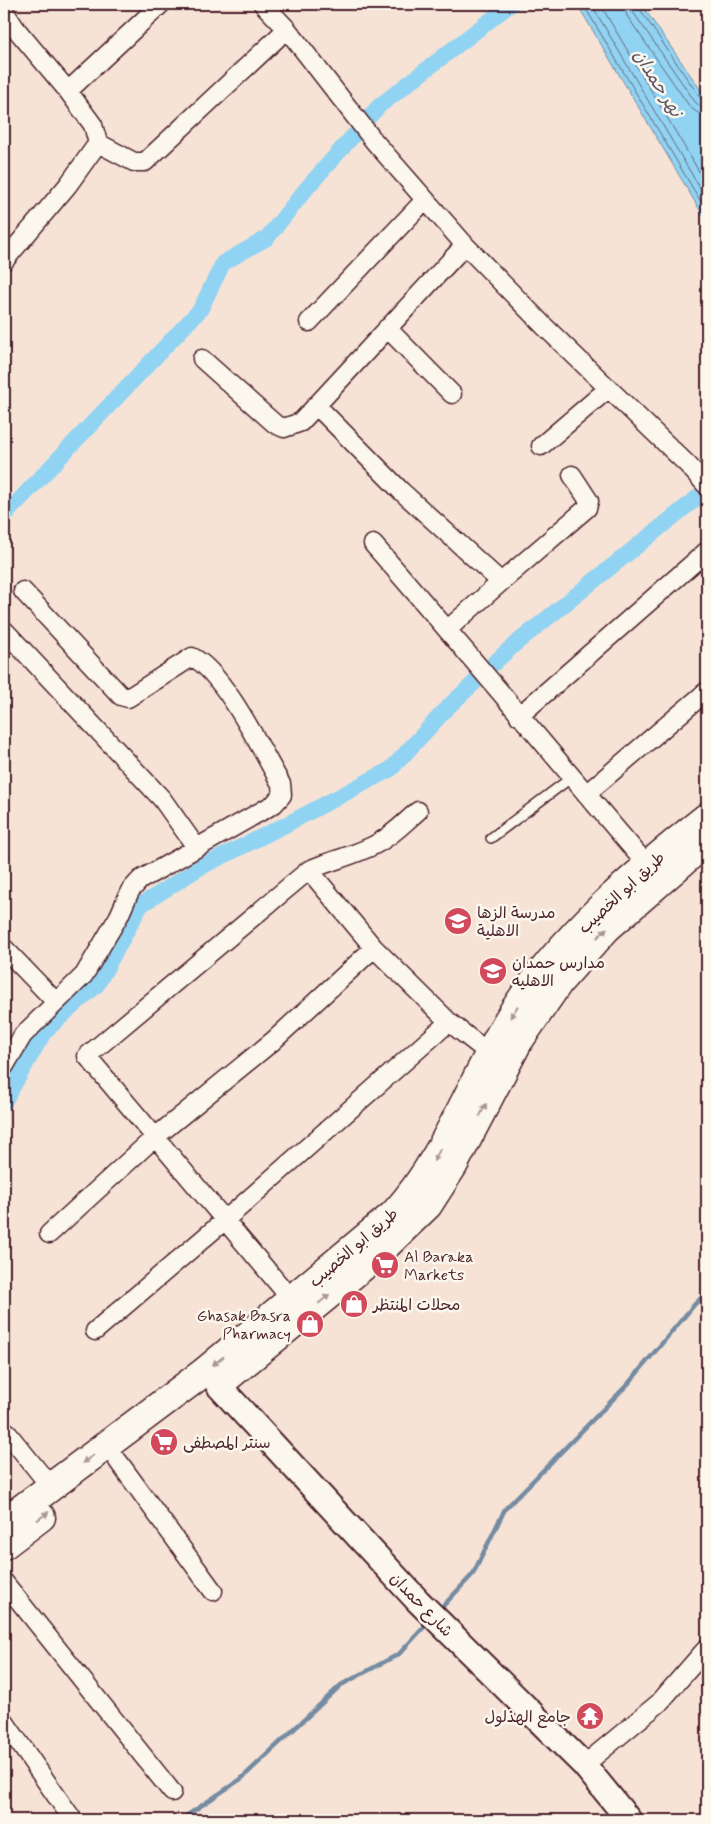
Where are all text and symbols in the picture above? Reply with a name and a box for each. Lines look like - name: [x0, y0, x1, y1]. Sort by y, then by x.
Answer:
- water label: نهر حمدان: [627, 45, 689, 124]
- street label: طريق ابو الخصيب: [574, 848, 670, 939]
- place label: مدرسة الزها الاهلية: [477, 903, 556, 942]
- school or university icon: مدرسة الزها الاهلية: [443, 906, 473, 936]
- one-way arrow: [596, 927, 608, 939]
- place label: مدارس حمدان الاهليه: [512, 953, 605, 992]
- school or university icon: مدارس حمدان الاهليه: [478, 956, 508, 986]
- one-way arrow: [509, 1005, 518, 1018]
- one-way arrow: [478, 1103, 487, 1117]
- one-way arrow: [433, 1148, 441, 1162]
- street label: طريق ابو الخصيب: [305, 1204, 403, 1292]
- place label: Al Baraka Markets: [404, 1247, 473, 1286]
- supermarket icon: Al Baraka Markets: [370, 1250, 400, 1280]
- shop icon: محلات المنتظر: [339, 1289, 369, 1319]
- one-way arrow: [317, 1294, 330, 1305]
- place label: محلات المنتظر: [371, 1295, 460, 1316]
- place label: Ghasak Basra Pharmacy: [197, 1306, 291, 1345]
- shop icon: Ghasak Basra Pharmacy: [295, 1309, 325, 1339]
- one-way arrow: [212, 1355, 225, 1366]
- supermarket icon: سنتر المصطفى: [149, 1427, 179, 1457]
- place label: سنتر المصطفى: [183, 1433, 271, 1454]
- one-way arrow: [81, 1454, 95, 1464]
- one-way arrow: [36, 1511, 50, 1521]
- street label: شارع حمدان: [385, 1568, 457, 1642]
- temple icon: جامع الهذلول: [575, 1701, 605, 1731]
- place label: جامع الهذلول: [484, 1707, 571, 1728]

